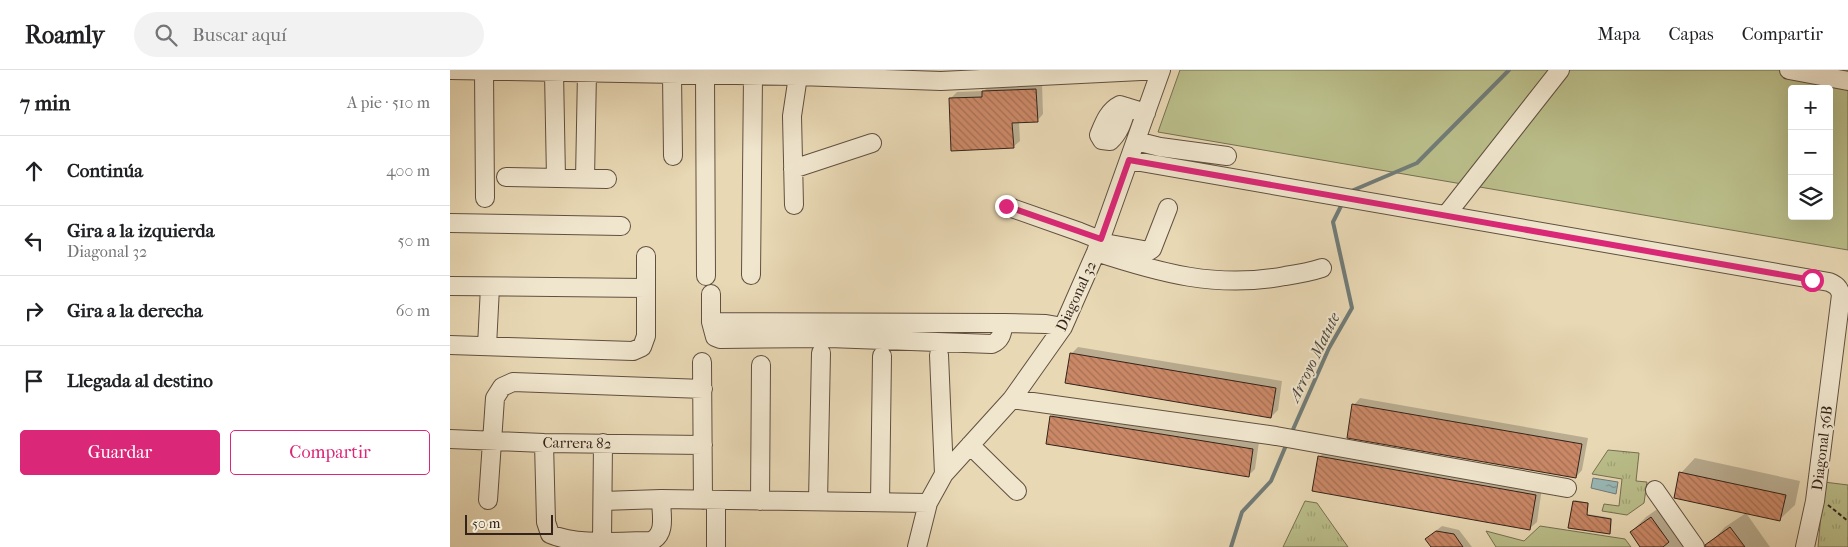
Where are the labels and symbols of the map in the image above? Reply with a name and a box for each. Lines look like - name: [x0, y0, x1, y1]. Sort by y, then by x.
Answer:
- route end: [995, 195, 1018, 218]
- street label: Diagonal 32: [1052, 258, 1100, 334]
- route start: [1801, 269, 1824, 292]
- water label: Arroyo Matute: [1283, 309, 1344, 406]
- street label: Diagonal 36B: [1808, 405, 1836, 491]
- street label: Carrera 82: [542, 433, 612, 453]
- scale bar: [465, 512, 552, 535]

